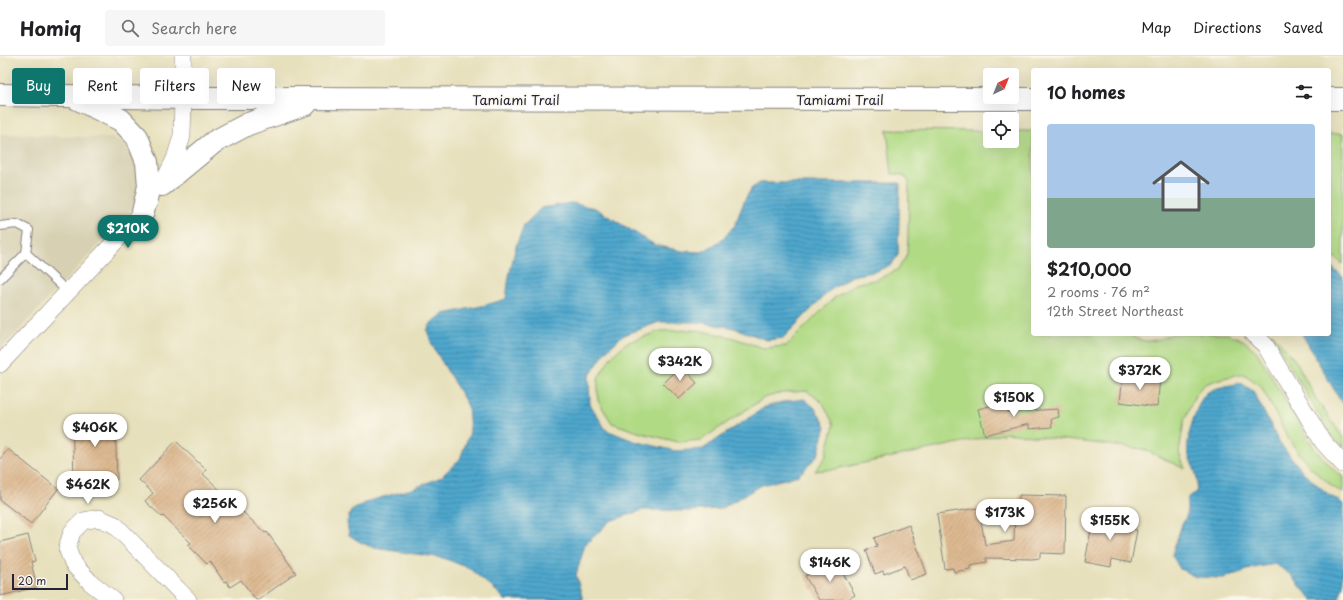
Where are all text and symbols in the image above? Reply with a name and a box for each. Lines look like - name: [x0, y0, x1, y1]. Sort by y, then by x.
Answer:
- search box: [105, 10, 385, 46]
- text: Homiq: [20, 14, 81, 42]
- text: Search here: [151, 16, 237, 39]
- icon: search: [119, 17, 141, 39]
- text: Map: [1141, 17, 1171, 38]
- text: Directions: [1193, 17, 1261, 38]
- text: Saved: [1283, 17, 1323, 38]
- chip: Buy: [12, 68, 65, 104]
- chip: Rent: [73, 68, 132, 104]
- chip: Filters: [140, 68, 209, 104]
- chip: New: [217, 68, 275, 104]
- north arrow: [983, 68, 1019, 104]
- map controls: [983, 68, 1019, 148]
- text: 10 homes: [1047, 79, 1125, 105]
- icon: filters: [1293, 81, 1315, 103]
- street label: Tamiami Trail: [472, 90, 560, 109]
- street label: Tamiami Trail: [796, 90, 884, 109]
- button: locate: [983, 112, 1019, 148]
- icon: home: [1145, 150, 1217, 222]
- pin: $210K: [100, 215, 156, 249]
- text: $210K: [107, 218, 149, 237]
- text: $210,000: [1047, 256, 1132, 282]
- text: 2 rooms · 76 m²: [1047, 282, 1150, 301]
- text: 12th Street Northeast: [1047, 301, 1184, 320]
- pin: $342K: [652, 348, 708, 382]
- text: $342K: [658, 351, 702, 370]
- pin: $372K: [1112, 357, 1168, 391]
- text: $372K: [1118, 360, 1162, 379]
- pin: $150K: [986, 384, 1042, 418]
- text: $150K: [993, 387, 1035, 406]
- pin: $406K: [67, 414, 123, 448]
- text: $406K: [72, 417, 118, 436]
- pin: $462K: [60, 471, 116, 505]
- text: $462K: [66, 474, 110, 493]
- pin: $256K: [187, 490, 243, 524]
- text: $256K: [193, 493, 237, 512]
- pin: $173K: [977, 499, 1033, 533]
- text: $173K: [985, 502, 1025, 521]
- pin: $155K: [1082, 507, 1138, 541]
- text: $155K: [1090, 510, 1130, 529]
- pin: $146K: [802, 549, 858, 583]
- text: $146K: [809, 552, 851, 571]
- scale bar: [12, 572, 68, 591]
- text: 20 m: [18, 572, 46, 589]

